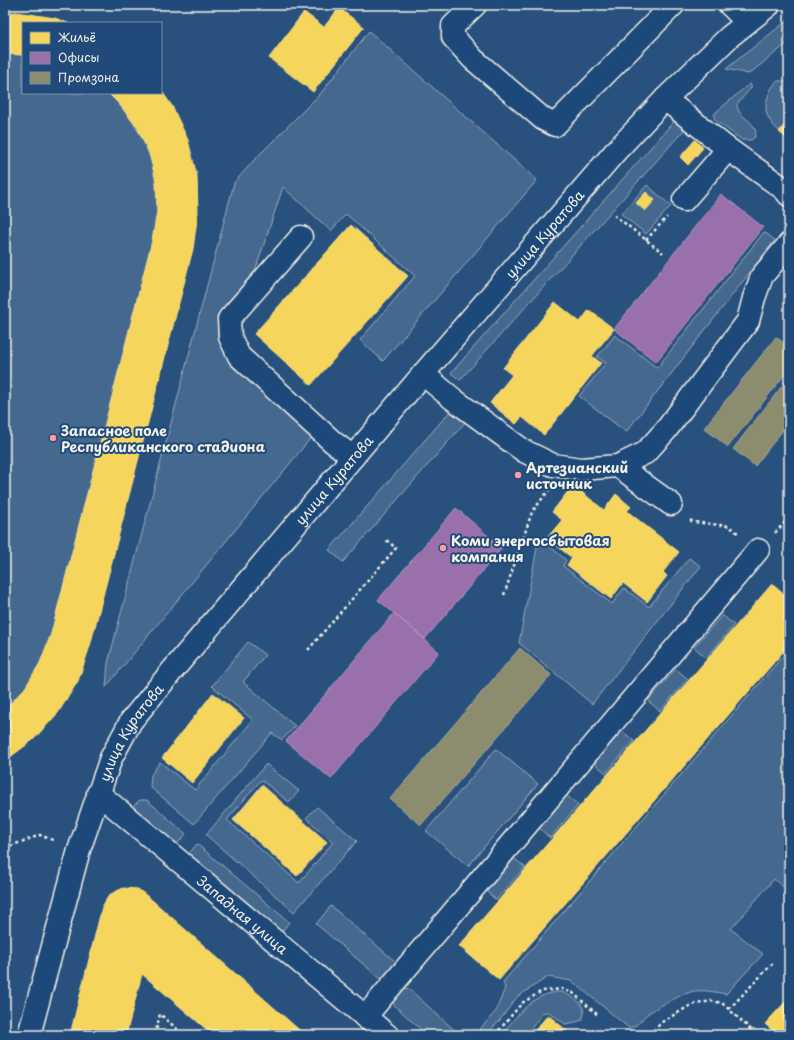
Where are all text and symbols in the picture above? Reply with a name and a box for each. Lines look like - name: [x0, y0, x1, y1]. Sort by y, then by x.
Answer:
- legend: [22, 22, 162, 94]
- text: Жильё: [57, 28, 96, 46]
- text: Офисы: [58, 48, 99, 66]
- text: Промзона: [58, 68, 120, 86]
- street label: улица Куратова: [500, 185, 589, 283]
- place label: Запасное поле Республиканского стадиона: [60, 420, 266, 457]
- street label: улица Куратова: [290, 430, 378, 529]
- marker: Запасное поле Республиканского стадиона: [48, 433, 58, 443]
- place label: Артезианский источник: [526, 457, 628, 494]
- marker: Артезианский источник: [513, 470, 523, 480]
- place label: Коми энергосбытовая компания: [451, 530, 610, 567]
- marker: Коми энергосбытовая компания: [438, 543, 448, 553]
- street label: улица Куратова: [93, 679, 168, 784]
- street label: Западная улица: [193, 870, 293, 959]

